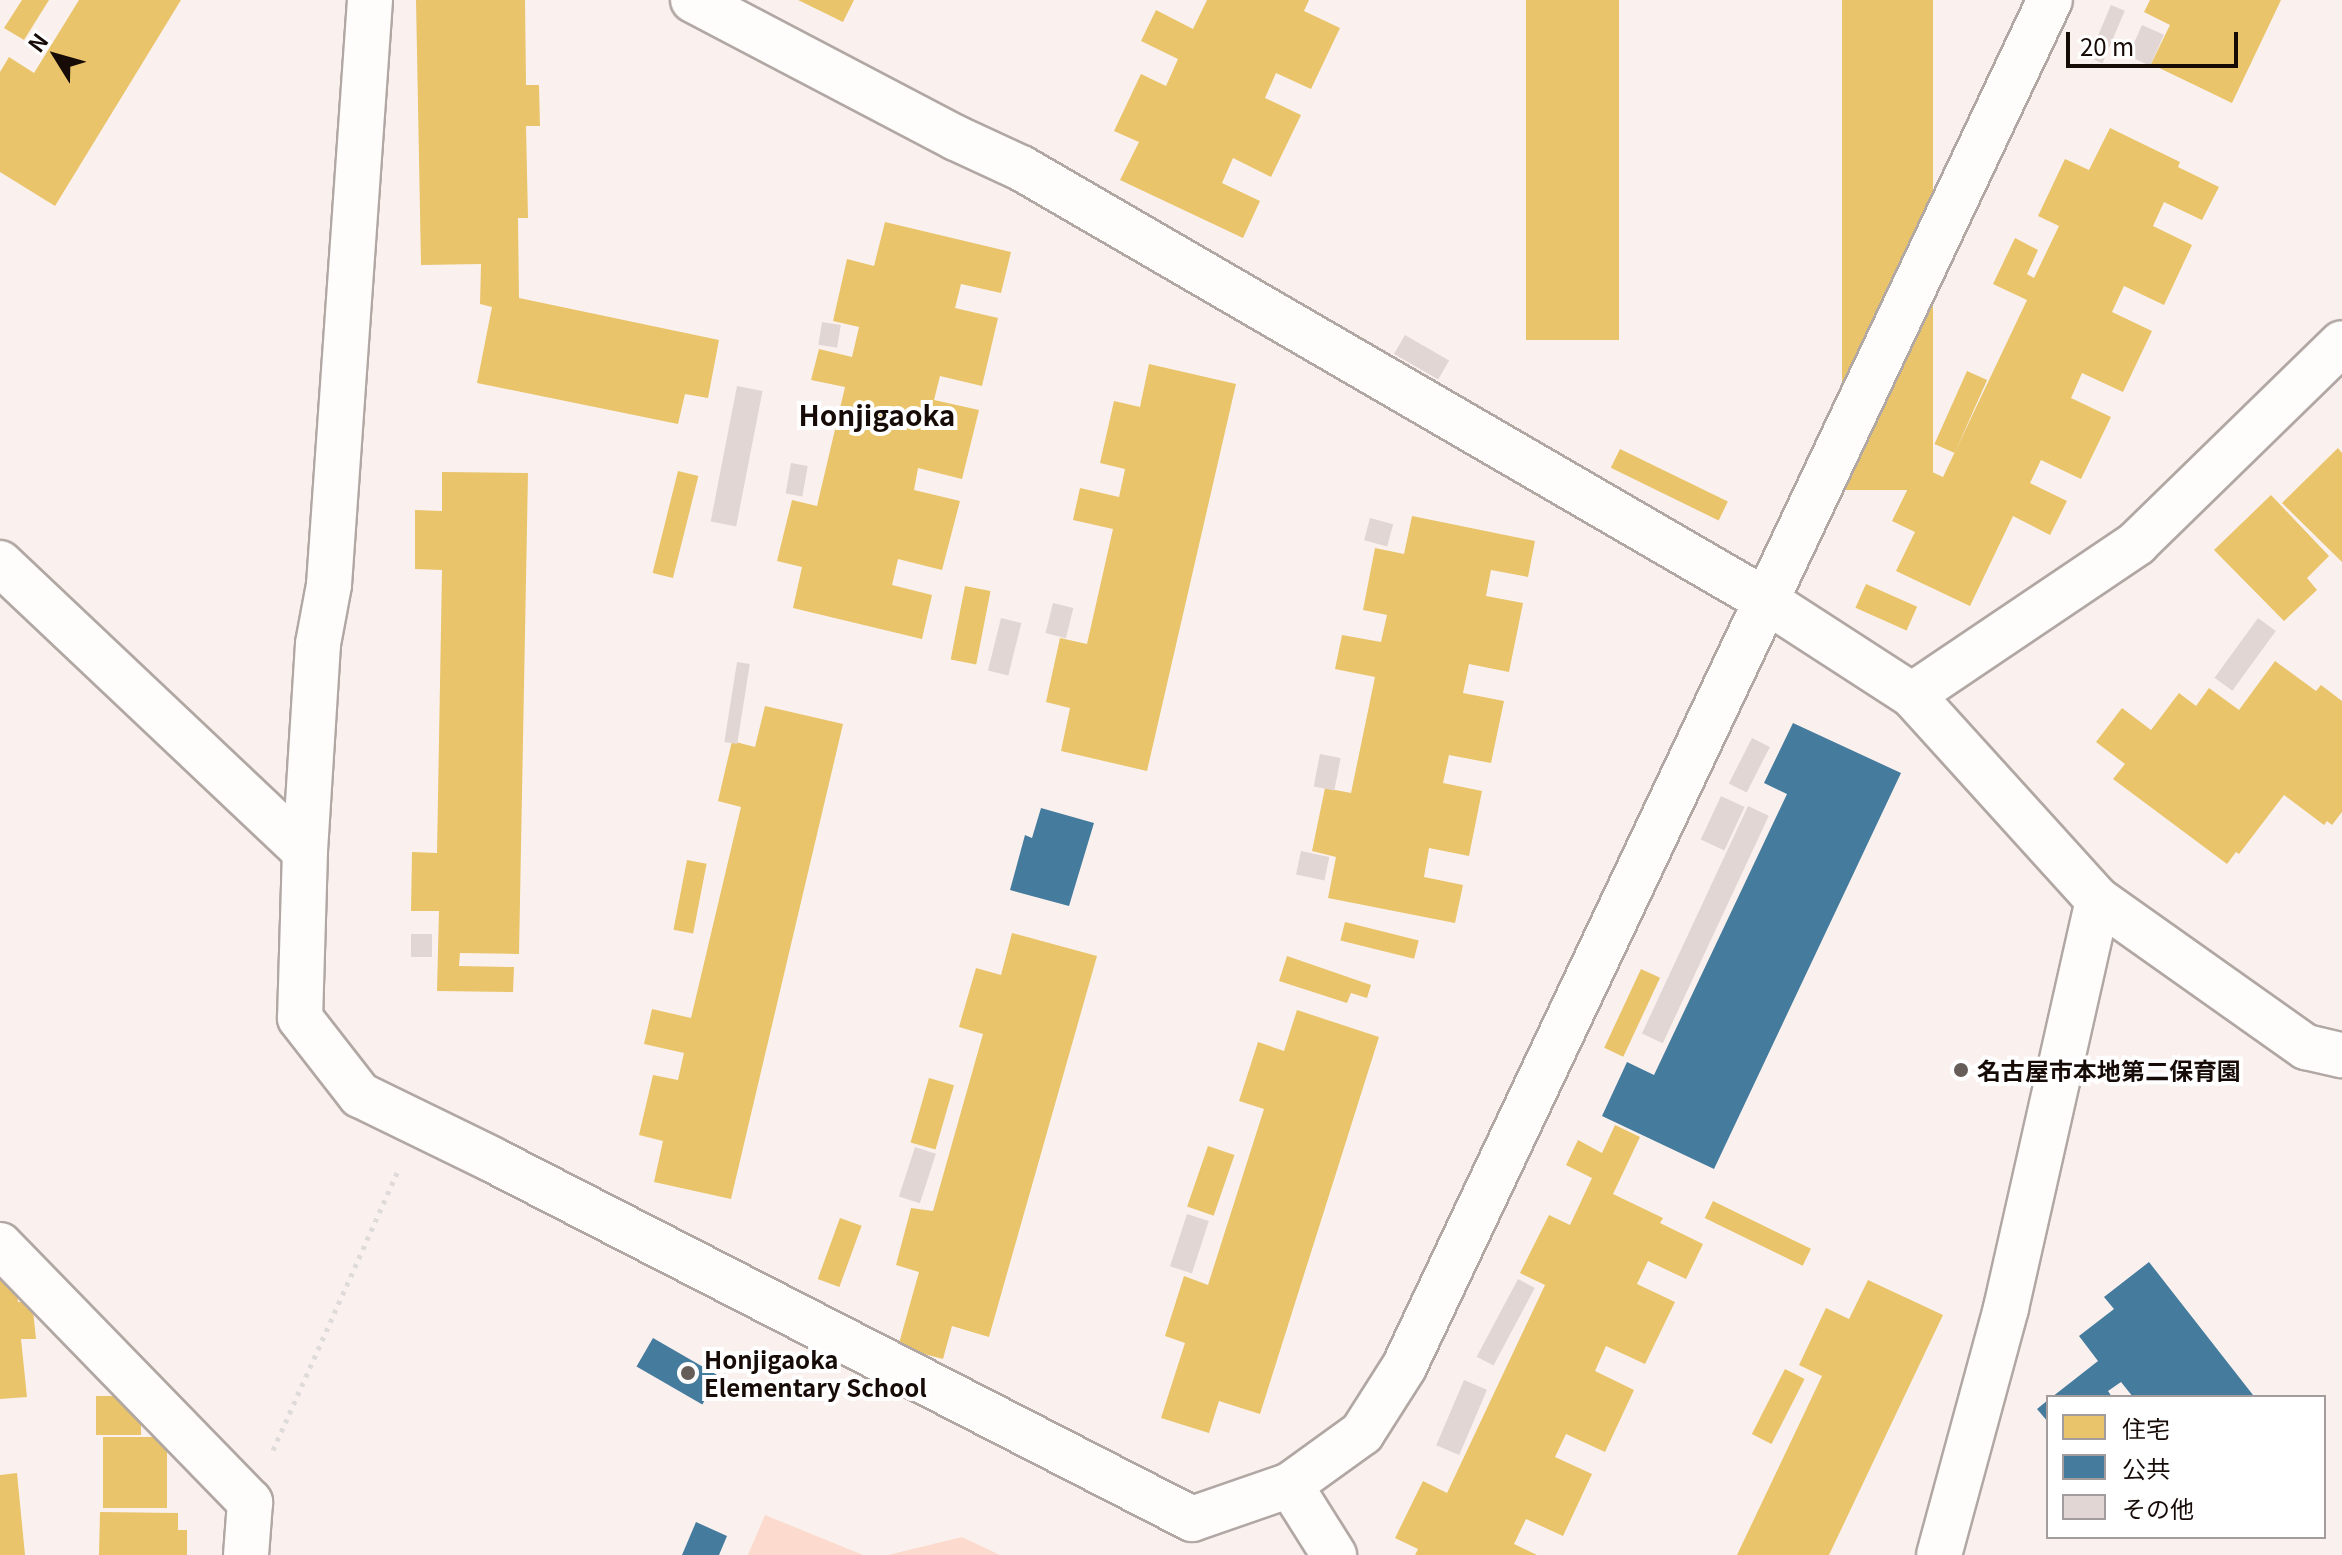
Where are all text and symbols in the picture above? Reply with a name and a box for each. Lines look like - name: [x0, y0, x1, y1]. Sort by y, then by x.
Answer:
- north arrow: [16, 16, 96, 96]
- scale bar: [2070, 16, 2242, 66]
- text: N: [19, 25, 55, 58]
- text: 20 m: [2080, 28, 2134, 63]
- district label: Honjigaoka: [799, 397, 955, 431]
- place label: 名古屋市本地第二保育園: [1977, 1056, 2241, 1084]
- marker: 名古屋市本地第二保育園: [1952, 1061, 1970, 1079]
- place label: Honjigaoka Elementary School: [704, 1345, 927, 1401]
- marker: Honjigaoka Elementary School: [679, 1364, 697, 1382]
- legend: [2046, 1395, 2326, 1539]
- text: 住宅: [2122, 1410, 2170, 1445]
- text: 公共: [2122, 1450, 2170, 1485]
- text: その他: [2122, 1490, 2194, 1525]

